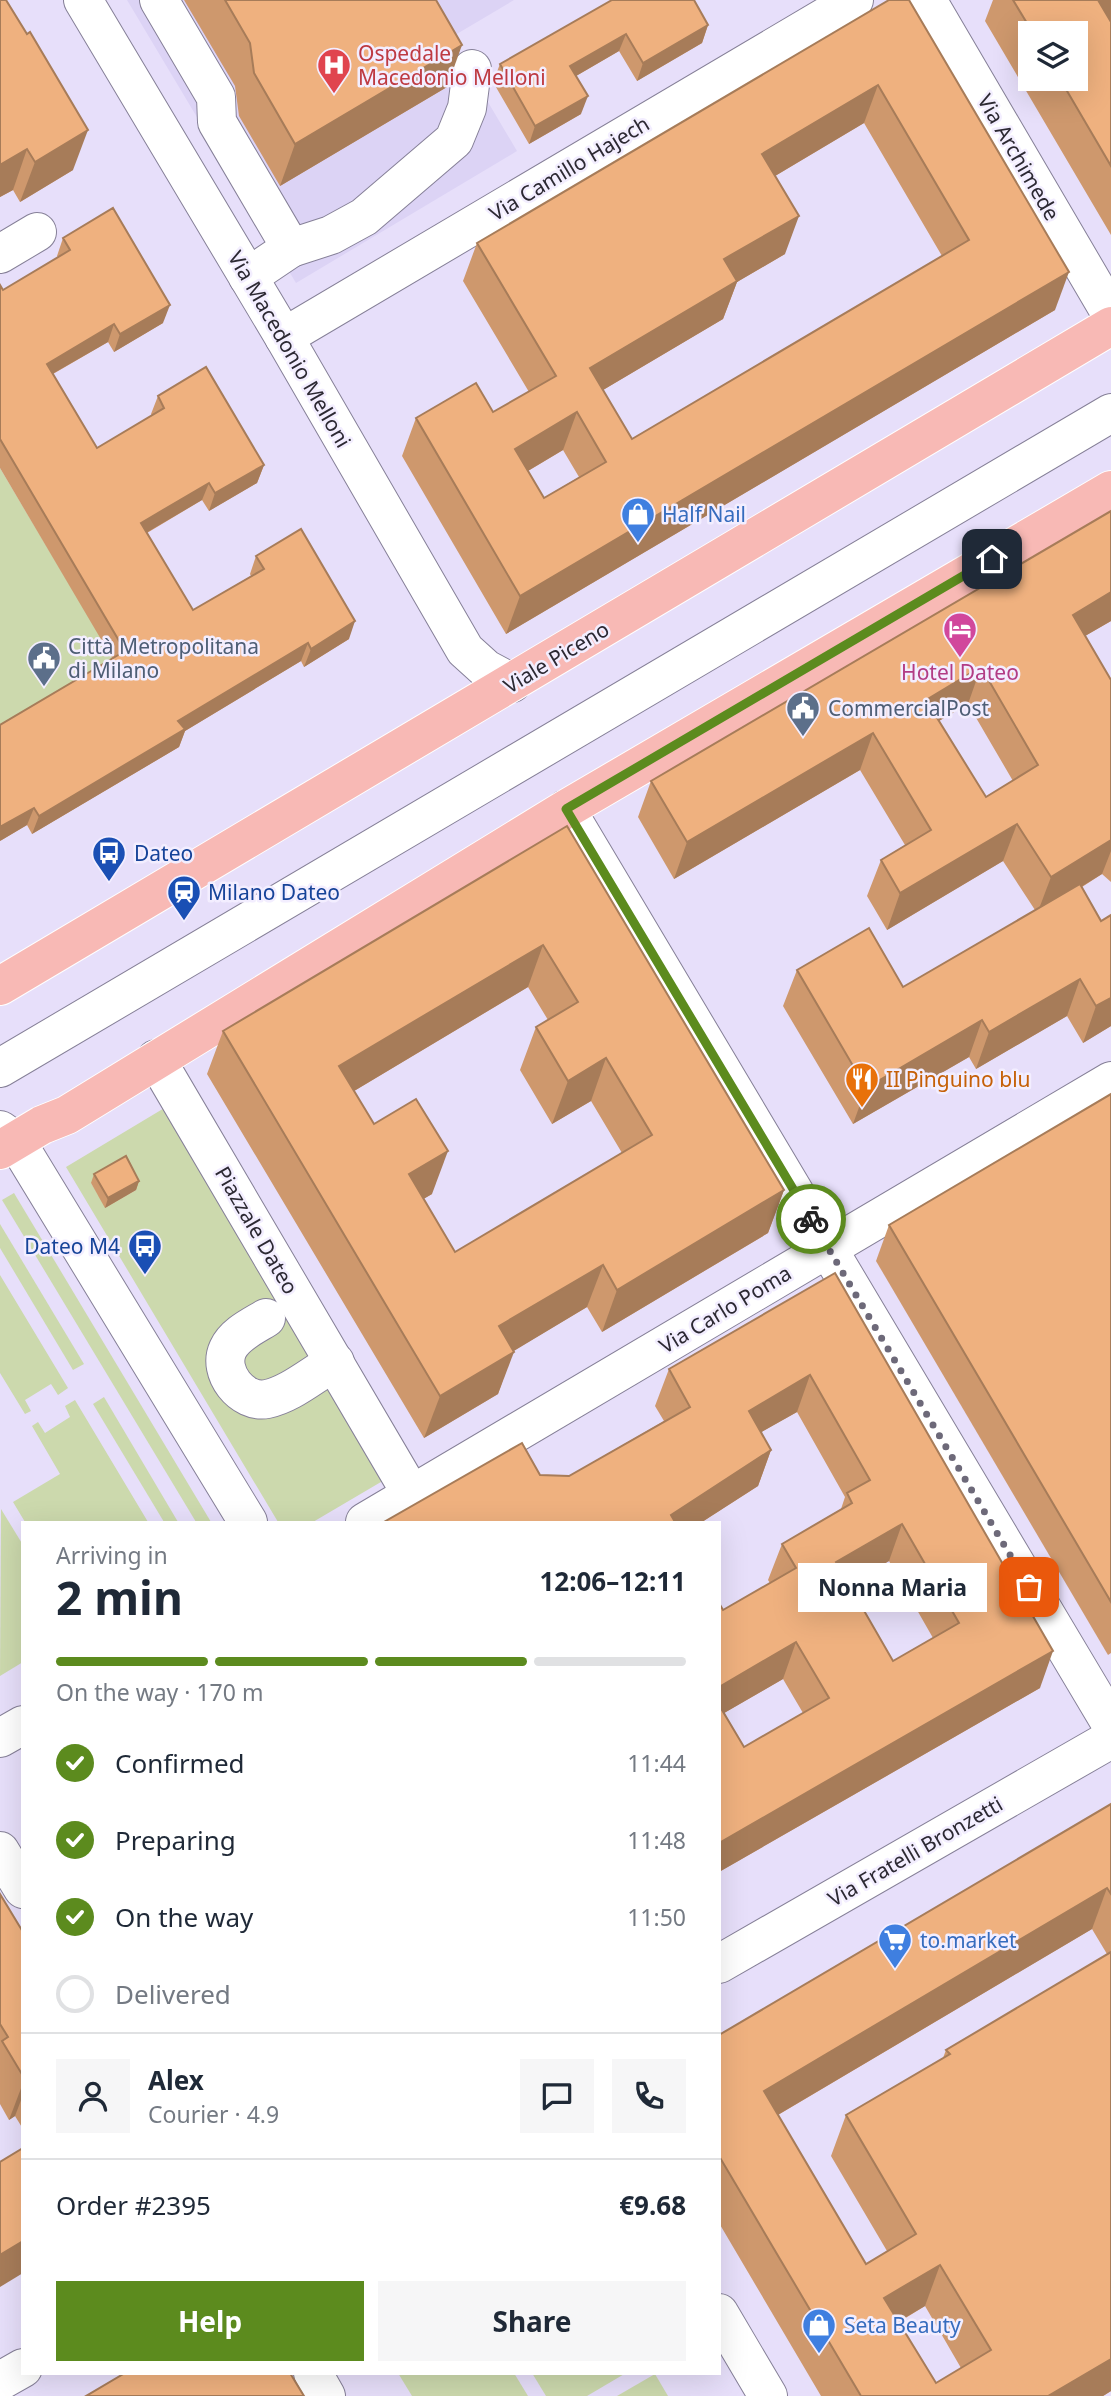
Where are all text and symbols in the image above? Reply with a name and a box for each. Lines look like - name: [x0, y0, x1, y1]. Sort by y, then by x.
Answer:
- map controls: [1018, 21, 1088, 91]
- button: layers: [1018, 21, 1088, 91]
- place label: Ospedale Macedonio Melloni: [358, 39, 546, 91]
- hospital icon: Ospedale Macedonio Melloni: [315, 46, 353, 95]
- street label: Via Archimede: [971, 89, 1067, 225]
- street label: Via Camillo Hajech: [484, 109, 654, 227]
- street label: Via Macedonio Melloni: [222, 245, 358, 453]
- shop icon: Half Nail: [619, 495, 657, 544]
- place label: Half Nail: [662, 500, 746, 528]
- pin: [962, 529, 1022, 589]
- icon: home: [973, 540, 1011, 578]
- hotel icon: Hotel Dateo: [941, 610, 979, 659]
- street label: Viale Piceno: [498, 615, 614, 699]
- place label: Città Metropolitana di Milano: [68, 632, 259, 684]
- public building icon: Città Metropolitana di Milano: [25, 639, 63, 688]
- place label: Hotel Dateo: [901, 658, 1019, 686]
- public building icon: CommercialPost: [784, 689, 822, 738]
- place label: CommercialPost: [828, 694, 990, 722]
- bus stop icon: Dateo: [90, 834, 128, 883]
- place label: Dateo: [134, 839, 193, 867]
- station icon: Milano Dateo: [165, 873, 203, 922]
- place label: Milano Dateo: [208, 878, 340, 906]
- restaurant icon: II Pinguino blu: [843, 1060, 881, 1109]
- place label: II Pinguino blu: [886, 1065, 1031, 1093]
- street label: Piazzale Dateo: [209, 1161, 305, 1299]
- courier: [776, 1184, 846, 1254]
- icon: bike: [792, 1200, 830, 1238]
- bus stop icon: Dateo M4: [126, 1227, 164, 1276]
- place label: Dateo M4: [24, 1232, 120, 1260]
- street label: Via Carlo Poma: [654, 1259, 796, 1359]
- text: Arriving in: [56, 1539, 168, 1571]
- pin: [999, 1557, 1059, 1617]
- callout: Nonna Maria: [798, 1562, 987, 1612]
- text: 12:06–12:11: [539, 1563, 686, 1599]
- text: 2 min: [56, 1566, 183, 1628]
- icon: bag: [1010, 1568, 1048, 1606]
- text: Nonna Maria: [818, 1571, 967, 1603]
- text: On the way · 170 m: [56, 1676, 263, 1708]
- icon: check: [56, 1744, 94, 1782]
- text: Confirmed: [115, 1745, 245, 1781]
- text: 11:44: [627, 1747, 686, 1779]
- street label: Via Fratelli Bronzetti: [823, 1790, 1007, 1912]
- icon: check: [56, 1821, 94, 1859]
- text: Preparing: [115, 1822, 236, 1858]
- text: 11:48: [627, 1824, 686, 1856]
- icon: check: [56, 1898, 94, 1936]
- text: On the way: [115, 1899, 253, 1935]
- text: 11:50: [627, 1901, 686, 1933]
- supermarket icon: to.market: [876, 1921, 914, 1970]
- place label: to.market: [920, 1926, 1017, 1954]
- text: Delivered: [115, 1976, 231, 2012]
- button: person: [56, 2059, 130, 2133]
- button: chat: [520, 2059, 594, 2133]
- button: phone: [612, 2059, 686, 2133]
- text: Alex: [148, 2062, 204, 2098]
- text: Courier · 4.9: [148, 2098, 279, 2130]
- text: Order #2395: [56, 2187, 211, 2223]
- text: €9.68: [619, 2187, 686, 2223]
- button: Help: [56, 2281, 364, 2361]
- button: Share: [378, 2281, 686, 2361]
- shop icon: Seta Beauty: [800, 2306, 838, 2355]
- place label: Seta Beauty: [844, 2311, 961, 2339]

